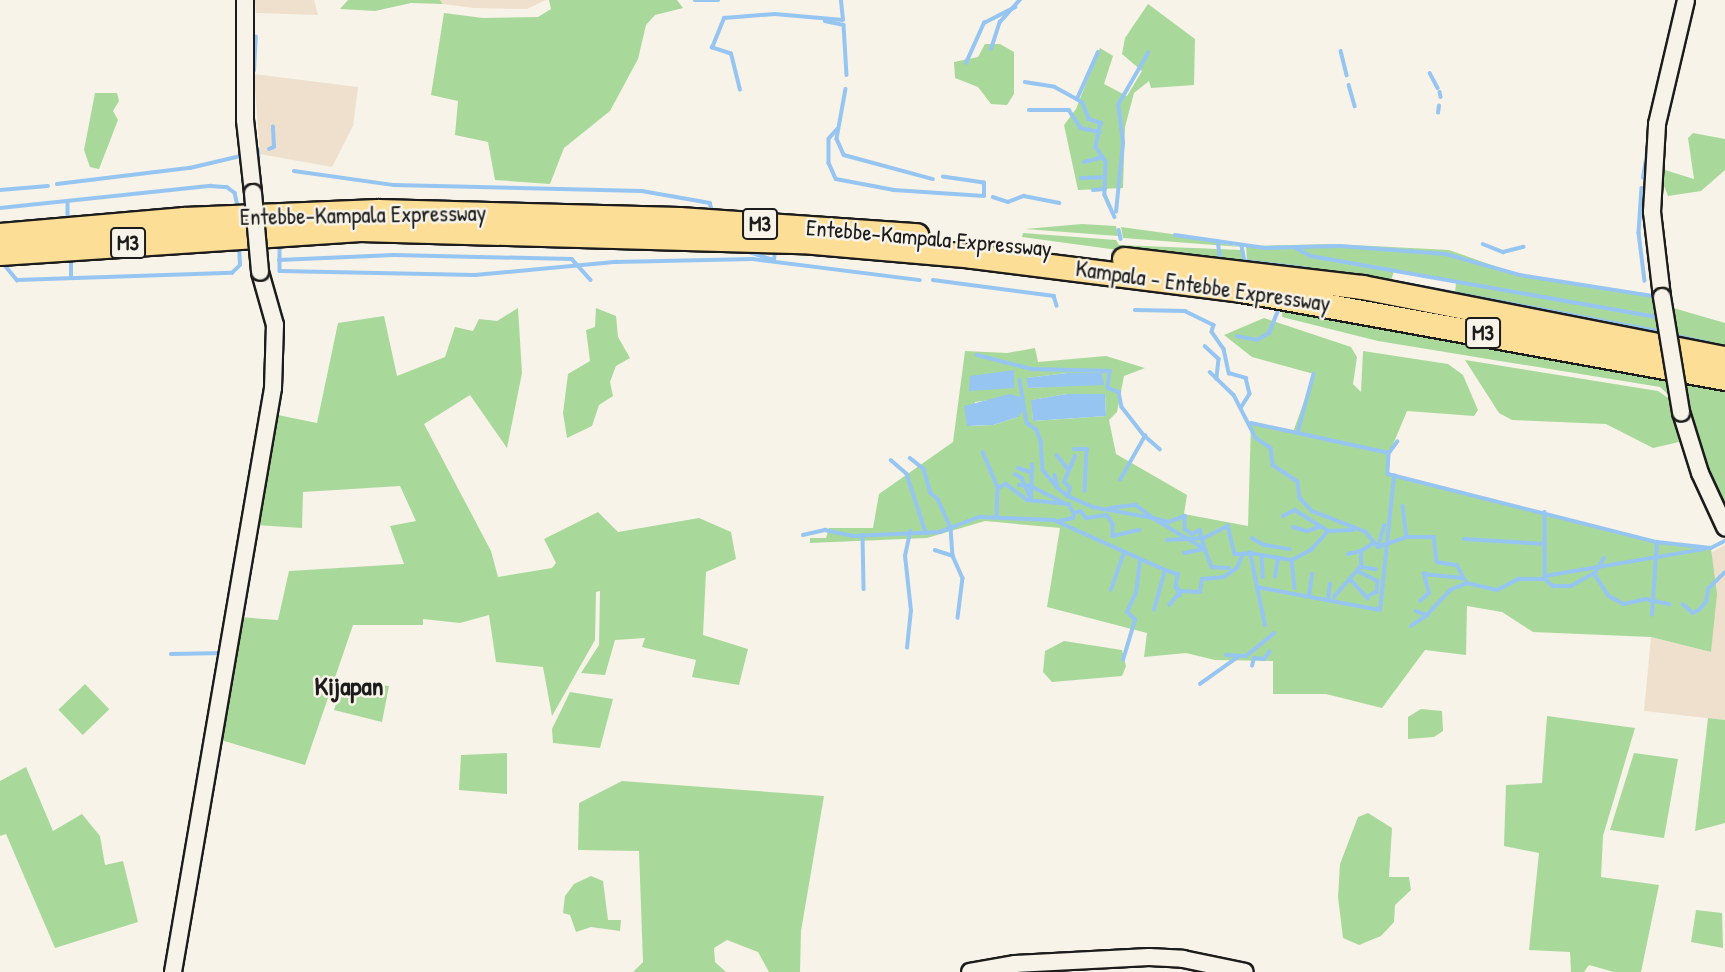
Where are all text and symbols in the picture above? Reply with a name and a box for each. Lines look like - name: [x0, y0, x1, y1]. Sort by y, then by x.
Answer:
- street label: Entebbe-Kampala Expressway: [240, 199, 486, 231]
- road number: M3: [741, 206, 779, 242]
- street label: Entebbe-Kampala Expressway: [805, 214, 1053, 262]
- road number: M3: [109, 226, 147, 260]
- street label: Kampala - Entebbe Expressway: [1074, 254, 1332, 318]
- road number: M3: [1464, 316, 1502, 350]
- district label: Kijapan: [315, 670, 383, 702]

